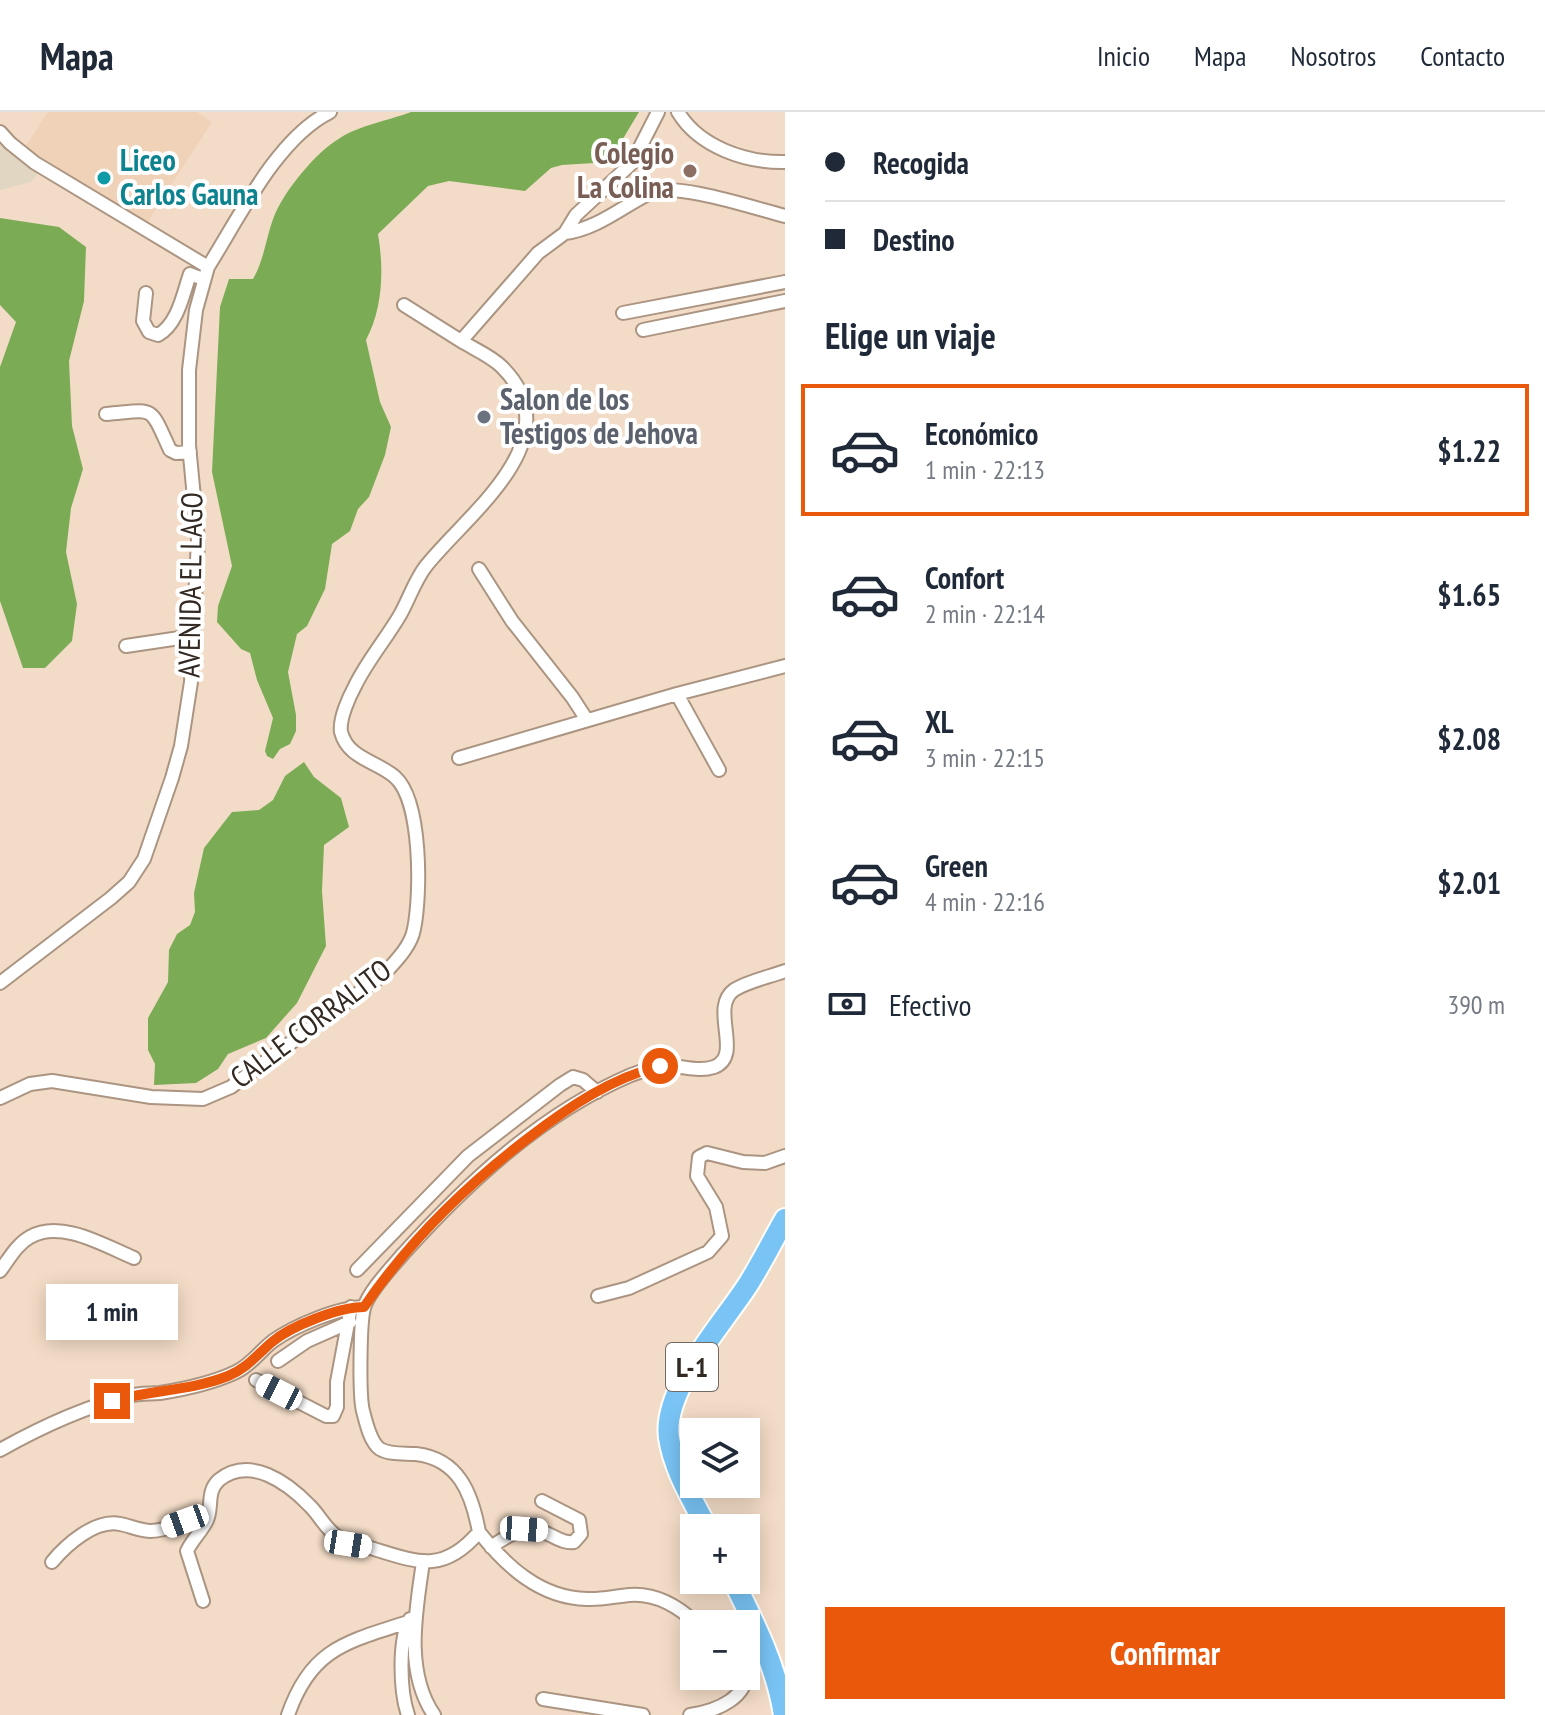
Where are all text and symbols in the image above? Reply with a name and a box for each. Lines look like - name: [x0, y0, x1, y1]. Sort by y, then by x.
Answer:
- text: Mapa: [40, 31, 114, 80]
- text: Inicio: [1097, 37, 1150, 74]
- text: Mapa: [1194, 37, 1246, 74]
- text: Nosotros: [1290, 37, 1376, 74]
- text: Contacto: [1420, 37, 1505, 74]
- place label: Colegio La Colina: [577, 133, 674, 206]
- place label: Liceo Carlos Gauna: [120, 140, 258, 213]
- text: Recogida: [873, 143, 969, 182]
- marker: Colegio La Colina: [681, 162, 699, 180]
- marker: Liceo Carlos Gauna: [95, 169, 113, 187]
- text: Destino: [873, 220, 955, 259]
- text: Elige un viaje: [825, 312, 996, 359]
- place label: Salon de los Testigos de Jehova: [500, 379, 698, 452]
- marker: Salon de los Testigos de Jehova: [475, 408, 493, 426]
- icon: car: [829, 414, 901, 486]
- text: Económico: [925, 414, 1038, 453]
- text: $1.22: [1437, 431, 1501, 470]
- text: 1 min · 22:13: [925, 453, 1045, 486]
- street label: AVENIDA EL LAGO: [168, 492, 211, 678]
- icon: car: [829, 558, 901, 630]
- text: Confort: [925, 558, 1004, 597]
- text: $1.65: [1437, 575, 1501, 614]
- text: 2 min · 22:14: [925, 597, 1045, 630]
- icon: car: [829, 702, 901, 774]
- text: XL: [925, 702, 954, 741]
- text: $2.08: [1437, 719, 1501, 758]
- text: 3 min · 22:15: [925, 741, 1045, 774]
- icon: car: [829, 846, 901, 918]
- text: Green: [925, 846, 988, 885]
- text: $2.01: [1437, 863, 1501, 902]
- text: 4 min · 22:16: [925, 885, 1045, 918]
- street label: CALLE CORRALITO: [222, 950, 398, 1096]
- icon: cash: [825, 982, 869, 1026]
- text: Efectivo: [889, 985, 972, 1024]
- text: 390 m: [1447, 988, 1505, 1021]
- route start: [642, 1048, 678, 1084]
- callout: 1 min: [46, 1285, 178, 1341]
- text: 1 min: [86, 1295, 138, 1328]
- road number: L-1: [666, 1343, 718, 1391]
- car: [252, 1370, 306, 1414]
- route end: [94, 1383, 130, 1419]
- map controls: [680, 1418, 760, 1690]
- button: layers: [680, 1418, 760, 1498]
- car: [158, 1502, 212, 1540]
- button: +: [680, 1514, 760, 1594]
- car: [499, 1515, 549, 1543]
- car: [322, 1528, 374, 1560]
- button: Confirmar: [825, 1607, 1505, 1699]
- button: −: [680, 1610, 760, 1690]

